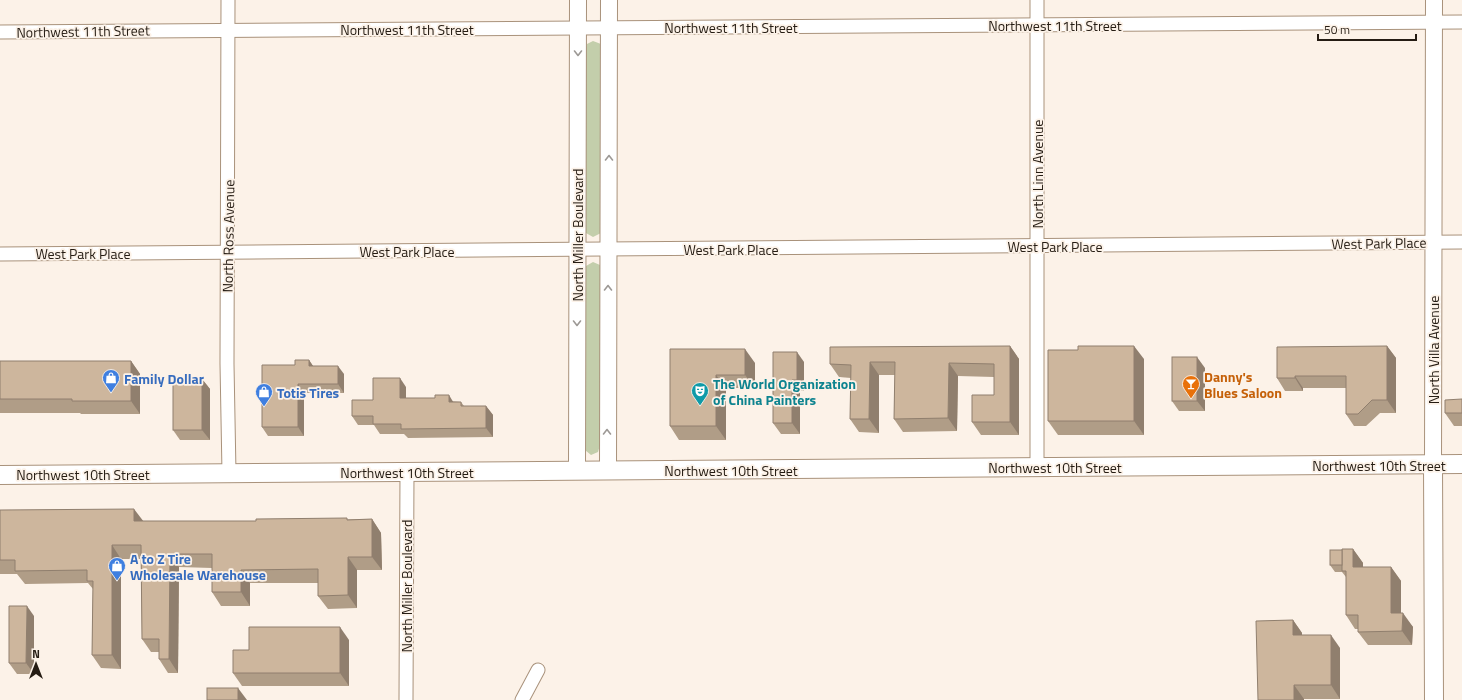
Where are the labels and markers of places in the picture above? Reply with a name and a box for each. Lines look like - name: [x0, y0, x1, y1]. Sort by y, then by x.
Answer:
- place label: Danny's Blues Saloon: [1204, 366, 1282, 403]
- shop icon: Family Dollar: [101, 368, 121, 393]
- place label: Family Dollar: [124, 368, 204, 389]
- place label: The World Organization of China Painters: [713, 373, 856, 410]
- bar icon: Danny's Blues Saloon: [1181, 374, 1201, 399]
- theatre icon: The World Organization of China Painters: [690, 381, 710, 406]
- shop icon: Totis Tires: [254, 382, 274, 407]
- place label: Totis Tires: [277, 382, 340, 403]
- place label: A to Z Tire Wholesale Warehouse: [130, 548, 266, 585]
- shop icon: A to Z Tire Wholesale Warehouse: [107, 556, 127, 581]

